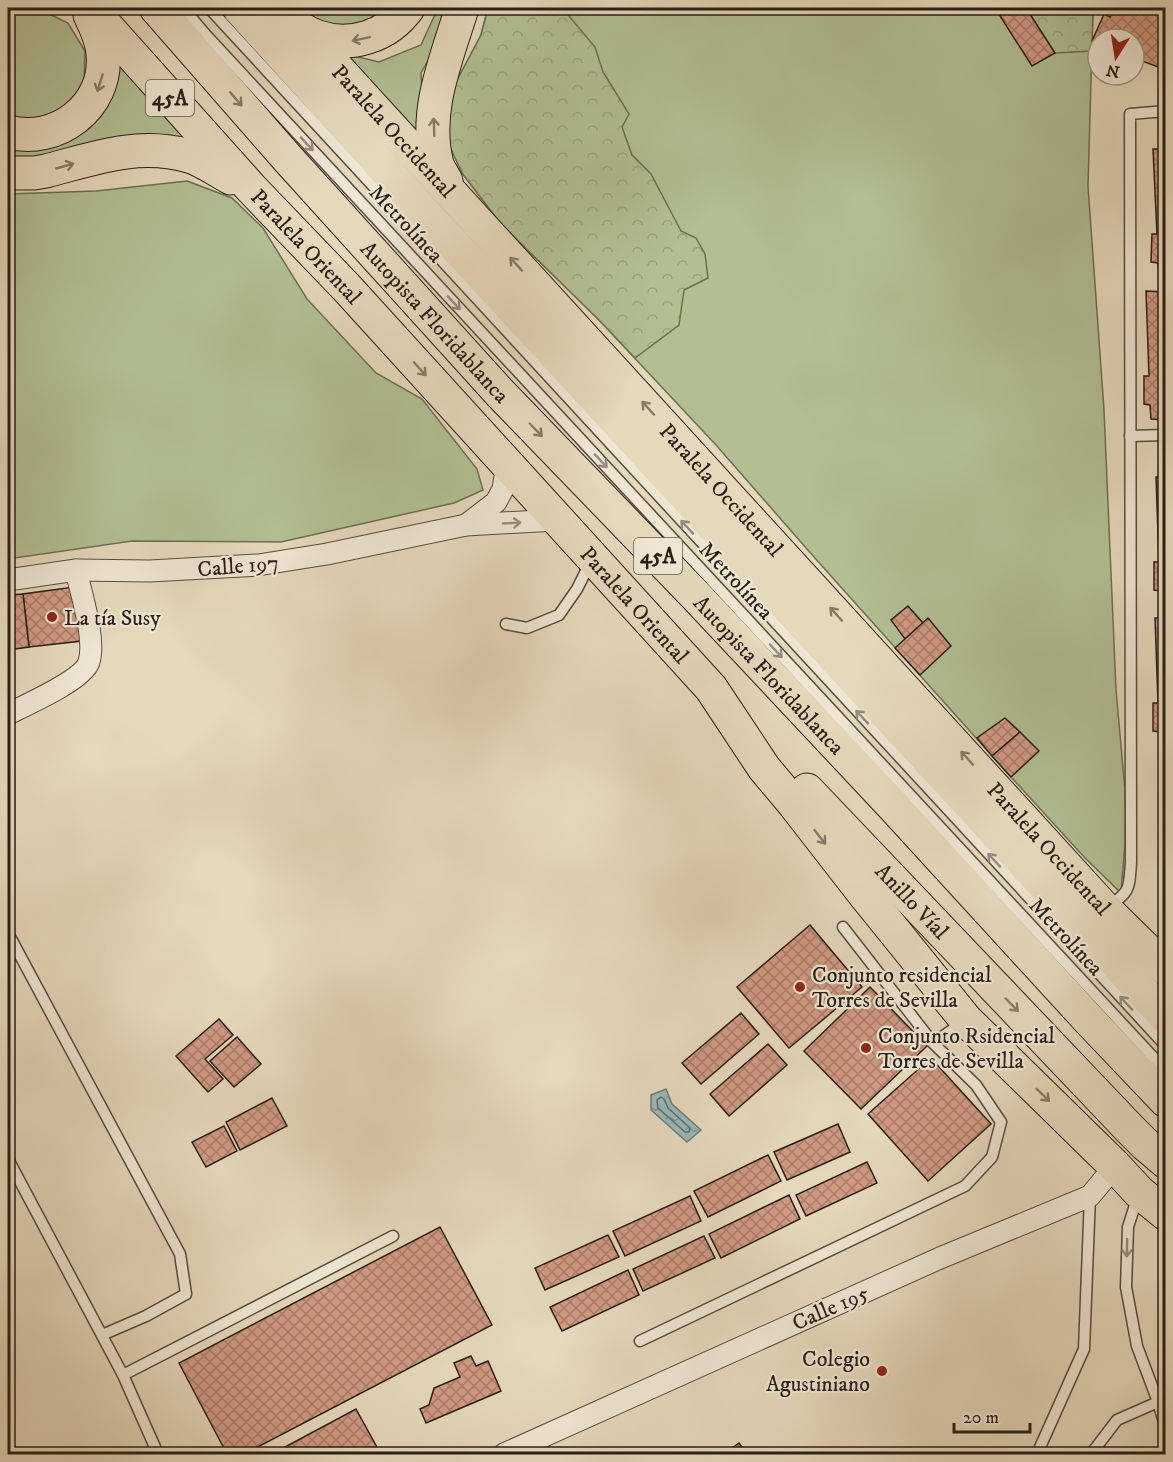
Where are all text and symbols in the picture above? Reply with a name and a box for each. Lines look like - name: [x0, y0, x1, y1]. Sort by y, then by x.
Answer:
- north arrow: [1086, 27, 1146, 87]
- one-way arrow: [351, 34, 371, 45]
- street label: Paralela Occidental: [325, 59, 461, 204]
- text: N: [1105, 60, 1122, 82]
- one-way arrow: [93, 73, 104, 92]
- road number: 45A: [146, 80, 194, 116]
- one-way arrow: [229, 91, 243, 106]
- one-way arrow: [428, 117, 439, 137]
- one-way arrow: [300, 136, 314, 151]
- one-way arrow: [55, 160, 74, 171]
- street label: Metrolínea: [363, 179, 449, 269]
- street label: Paralela Oriental: [244, 184, 367, 311]
- street label: Autopista Floridablanca: [354, 236, 515, 410]
- one-way arrow: [509, 257, 523, 272]
- one-way arrow: [447, 295, 461, 310]
- one-way arrow: [413, 361, 427, 376]
- one-way arrow: [641, 401, 655, 416]
- street label: Paralela Occidental: [653, 418, 788, 563]
- one-way arrow: [529, 423, 543, 438]
- one-way arrow: [594, 453, 608, 468]
- one-way arrow: [501, 517, 521, 528]
- one-way arrow: [680, 520, 694, 535]
- street label: Metrolínea: [693, 536, 779, 626]
- road number: 45A: [634, 538, 682, 574]
- street label: Paralela Oriental: [574, 541, 694, 670]
- street label: Calle 197: [196, 549, 280, 583]
- street label: Autopista Floridablanca: [687, 590, 850, 761]
- place label: La tía Susy: [64, 605, 161, 632]
- one-way arrow: [829, 607, 843, 622]
- marker: La tía Susy: [45, 610, 59, 624]
- one-way arrow: [769, 643, 783, 658]
- one-way arrow: [854, 709, 869, 724]
- one-way arrow: [960, 751, 974, 766]
- street label: Paralela Occidental: [981, 777, 1116, 922]
- one-way arrow: [814, 828, 827, 844]
- one-way arrow: [987, 853, 1001, 868]
- street label: Anillo Víal: [869, 858, 954, 946]
- street label: Metrolínea: [1023, 892, 1109, 982]
- place label: Conjunto residencial Torres de Sevilla: [812, 962, 992, 1014]
- marker: Conjunto residencial Torres de Sevilla: [793, 980, 807, 994]
- one-way arrow: [1119, 996, 1133, 1011]
- one-way arrow: [1004, 997, 1019, 1012]
- place label: Conjunto Rsidencial Torres de Sevilla: [878, 1023, 1055, 1075]
- marker: Conjunto Rsidencial Torres de Sevilla: [859, 1041, 873, 1055]
- one-way arrow: [1036, 1088, 1051, 1103]
- one-way arrow: [1121, 1238, 1133, 1258]
- street label: Calle 195: [788, 1280, 873, 1337]
- place label: Colegio Agustiniano: [766, 1346, 870, 1398]
- marker: Colegio Agustiniano: [875, 1364, 889, 1378]
- scale bar: [954, 1396, 1030, 1434]
- text: 20 m: [963, 1407, 999, 1429]

